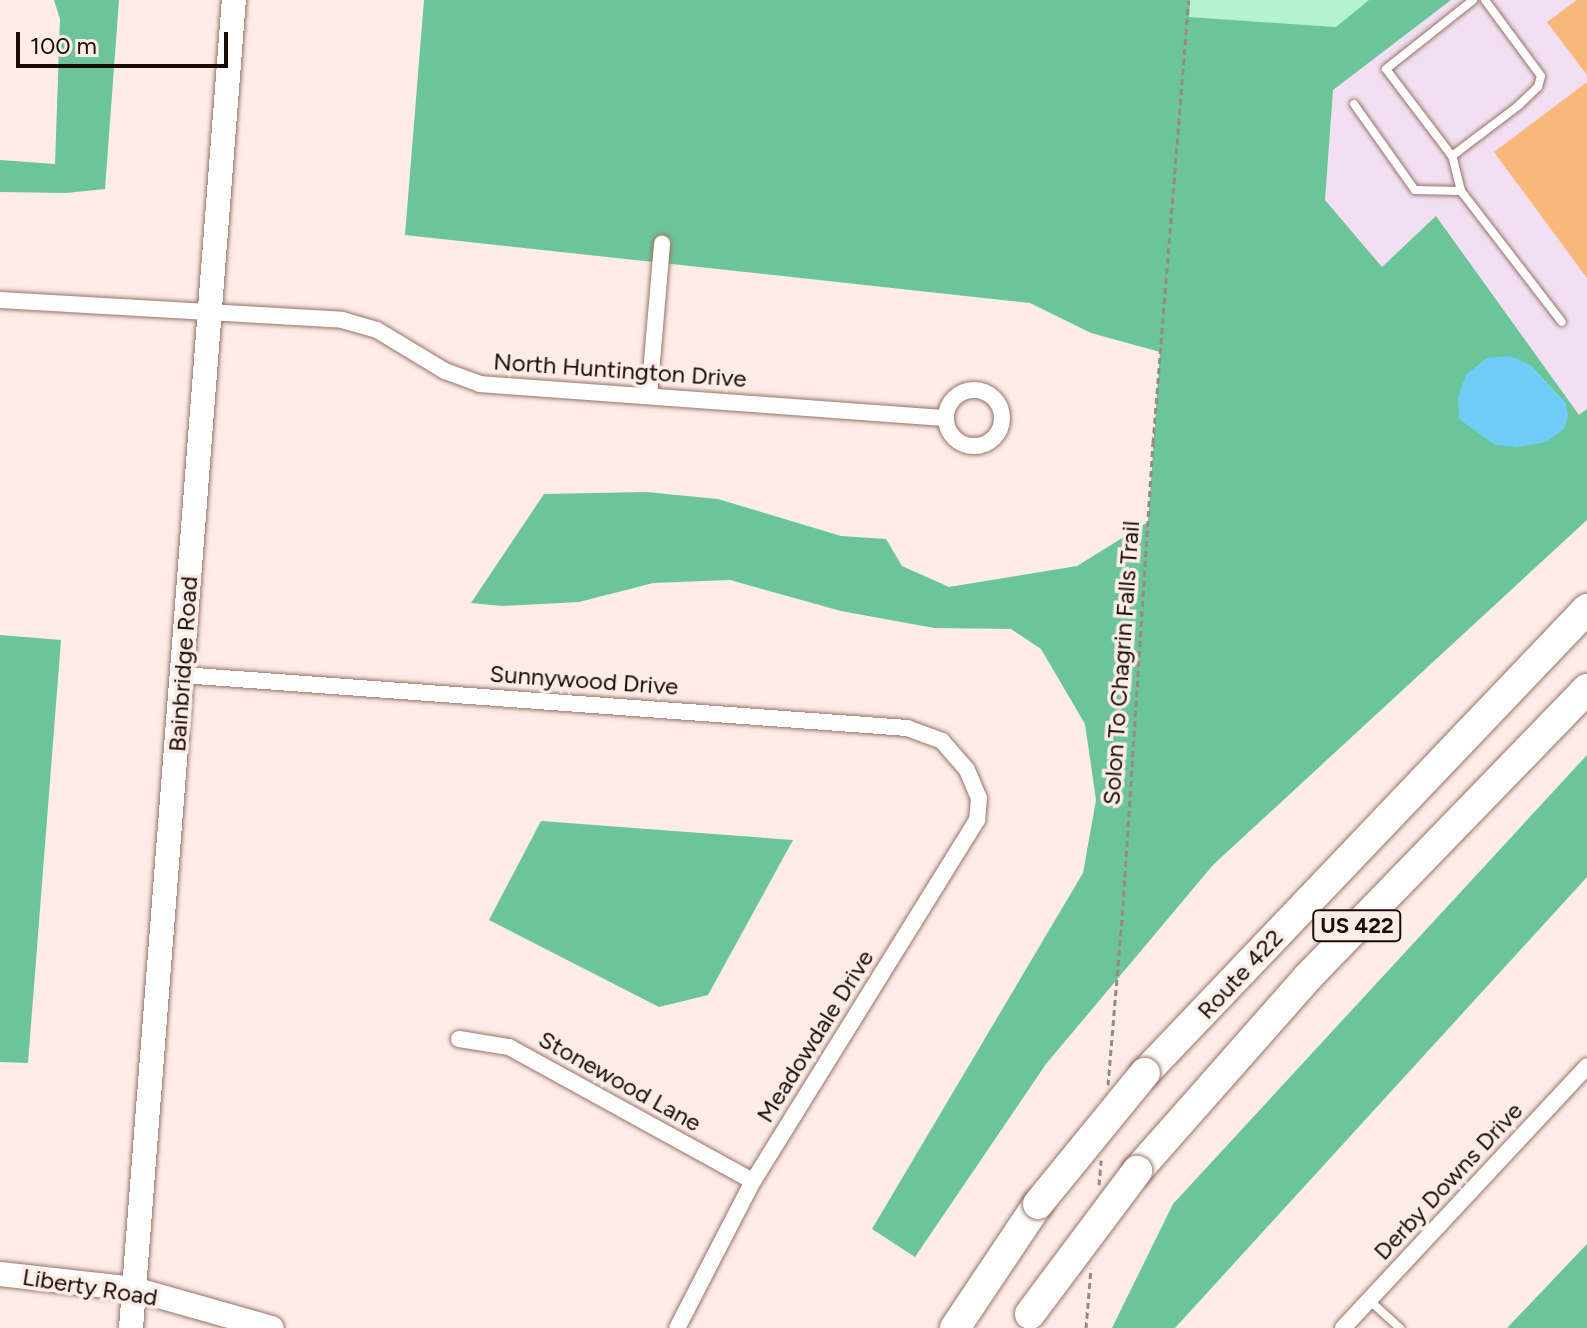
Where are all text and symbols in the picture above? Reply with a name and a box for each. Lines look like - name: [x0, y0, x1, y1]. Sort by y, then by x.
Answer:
- scale bar: [20, 16, 232, 66]
- text: 100 m: [30, 31, 97, 60]
- street label: North Huntington Drive: [492, 347, 748, 393]
- street label: Solon To Chagrin Falls Trail: [1097, 520, 1145, 806]
- street label: Bainbridge Road: [162, 575, 204, 753]
- street label: Sunnywood Drive: [489, 659, 679, 701]
- road number: US 422: [1311, 908, 1403, 944]
- street label: Route 422: [1191, 923, 1289, 1025]
- street label: Meadowdale Drive: [750, 944, 880, 1128]
- street label: Stonewood Lane: [534, 1024, 706, 1138]
- street label: Derby Downs Drive: [1368, 1096, 1528, 1266]
- street label: Liberty Road: [20, 1262, 160, 1312]

